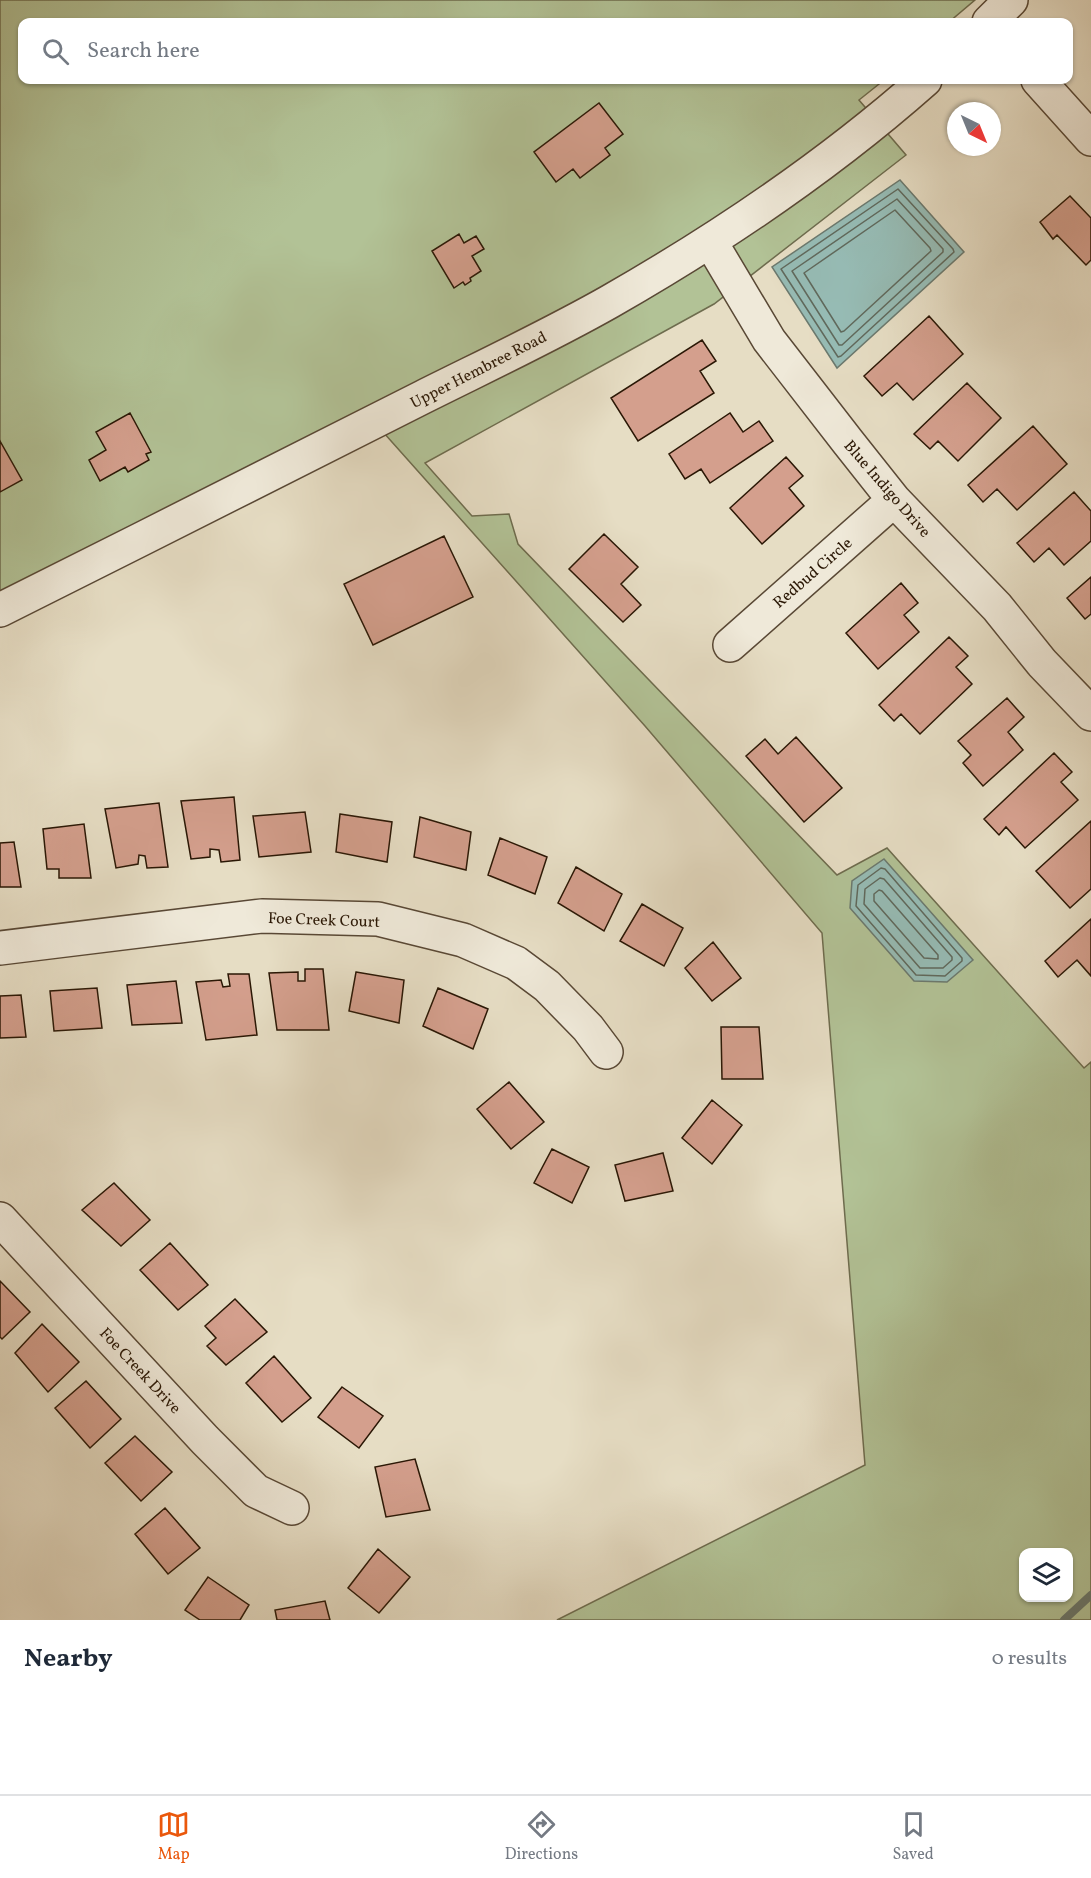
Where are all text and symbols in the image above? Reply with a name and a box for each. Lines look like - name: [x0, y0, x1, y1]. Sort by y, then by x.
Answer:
- search box: [18, 18, 1073, 84]
- icon: search: [39, 35, 72, 68]
- text: Search here: [87, 36, 200, 67]
- north arrow: [947, 102, 1001, 156]
- street label: Upper Hembree Road: [407, 327, 551, 415]
- street label: Blue Indigo Drive: [838, 436, 935, 543]
- street label: Redbud Circle: [769, 533, 858, 614]
- street label: Foe Creek Court: [268, 908, 381, 934]
- street label: Foe Creek Drive: [94, 1323, 185, 1419]
- map controls: [1019, 1548, 1073, 1602]
- button: layers: [1019, 1548, 1073, 1602]
- text: Nearby: [24, 1641, 113, 1677]
- text: 0 results: [992, 1645, 1067, 1673]
- tab: Map: [157, 1808, 190, 1866]
- tab: Directions: [505, 1808, 578, 1866]
- tab: Saved: [893, 1808, 934, 1866]

